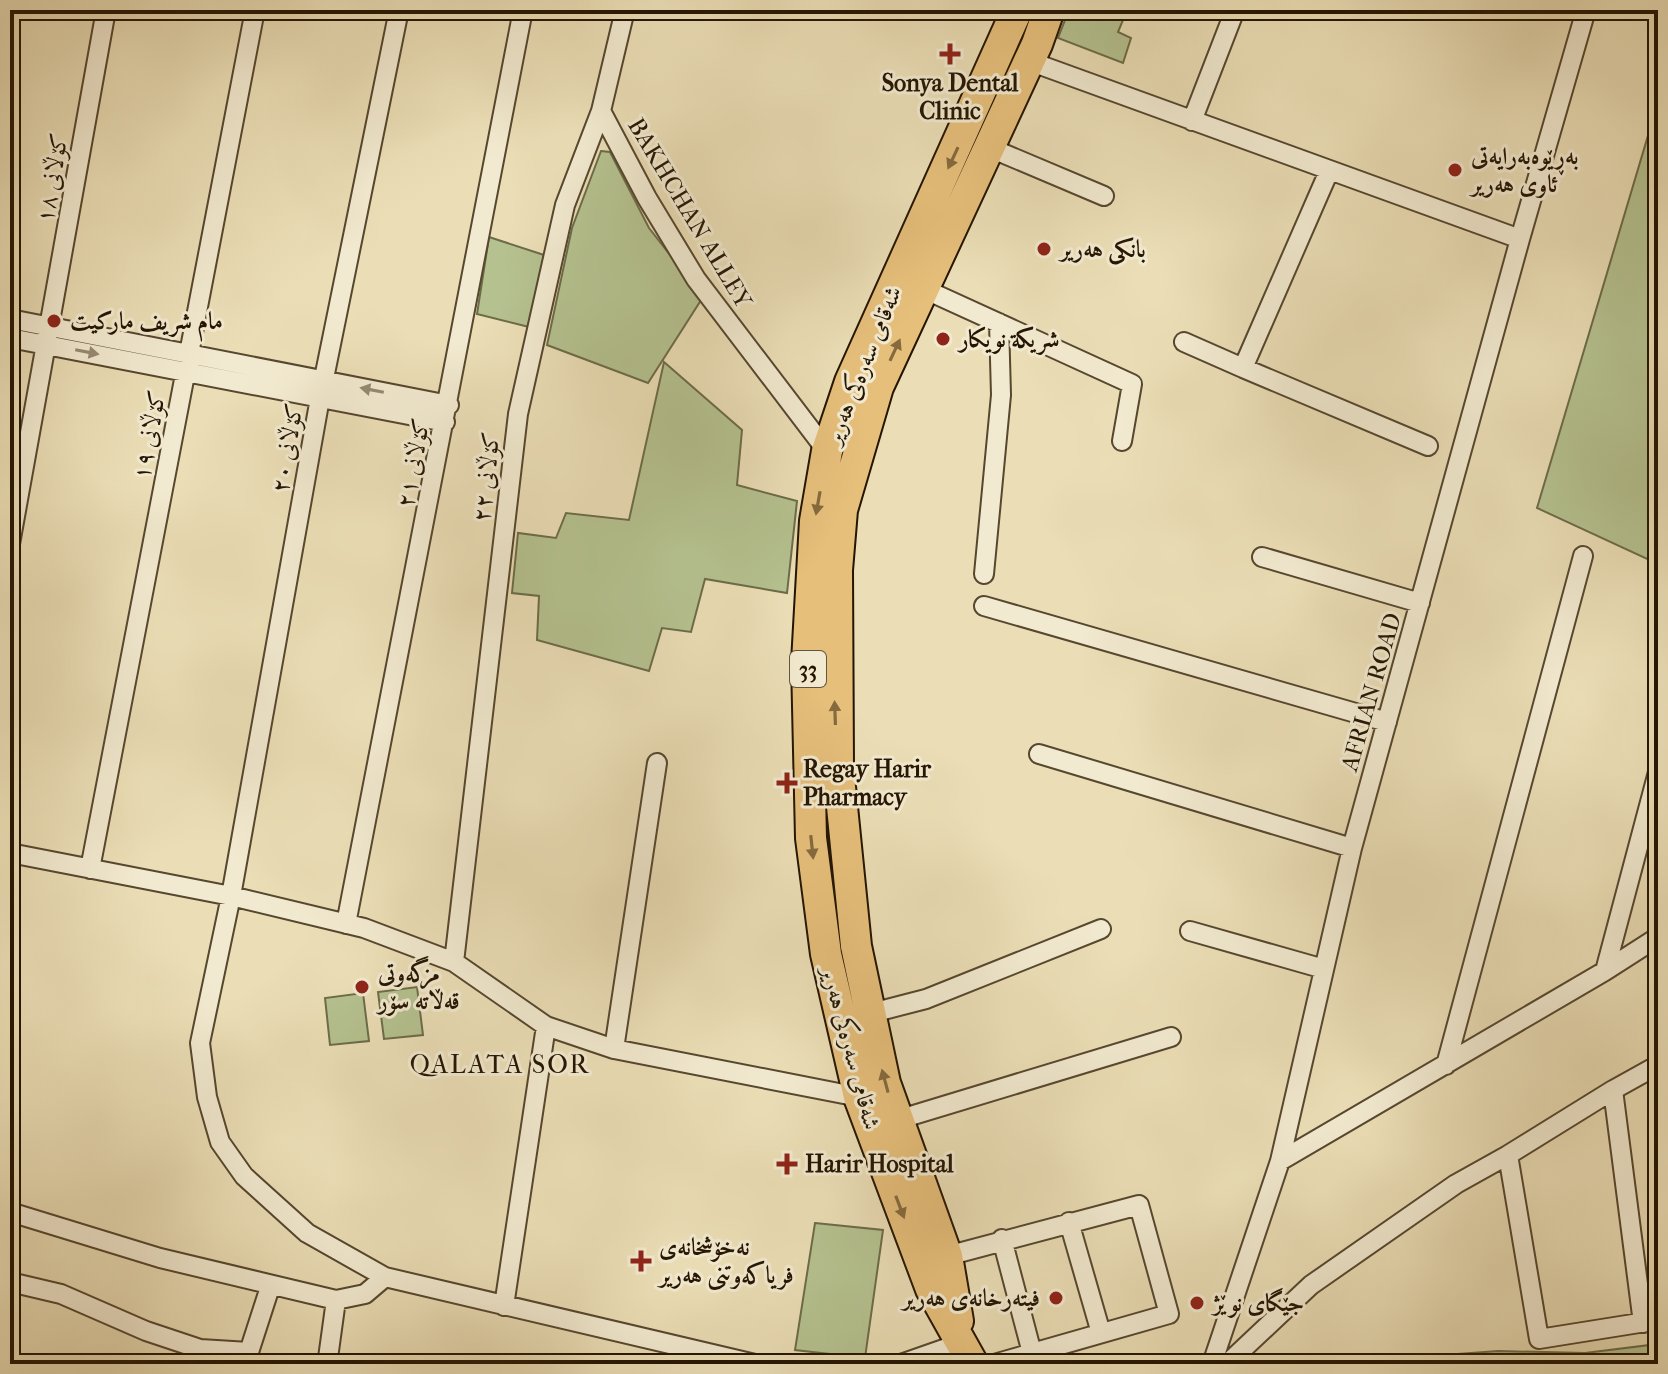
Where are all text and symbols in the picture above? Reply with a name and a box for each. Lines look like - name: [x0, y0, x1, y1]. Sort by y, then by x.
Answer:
- marker: Sonya Dental Clinic: [939, 43, 961, 65]
- place label: Sonya Dental Clinic: [882, 69, 1019, 125]
- street label: BAKHCHAN ALLEY: [622, 113, 758, 314]
- street label: کۆڵانی ١٨: [30, 131, 75, 225]
- place label: بەڕێوەبەرایەتی ئاوی هەریر: [1468, 142, 1579, 199]
- one-way arrow: [946, 147, 960, 170]
- marker: بەڕێوەبەرایەتی ئاوی هەریر: [1446, 161, 1464, 179]
- place label: بانکی هەریر: [1057, 235, 1146, 265]
- marker: بانکی هەریر: [1035, 240, 1053, 258]
- street label: شەقامی سەرەکی هەریر: [816, 281, 907, 451]
- place label: مام شریف مارکیت: [70, 307, 223, 342]
- marker: مام شریف مارکیت: [45, 312, 63, 330]
- place label: شريكة نويكار: [956, 325, 1059, 355]
- marker: شريكة نويكار: [934, 330, 952, 348]
- one-way arrow: [888, 338, 902, 362]
- one-way arrow: [74, 347, 99, 359]
- one-way arrow: [360, 383, 385, 396]
- street label: کۆڵانی ١٩: [127, 388, 172, 482]
- street label: کۆڵانی ٢٠: [265, 401, 310, 495]
- street label: کۆڵانی ٢١: [391, 416, 436, 510]
- street label: کۆڵانی ٢٢: [467, 430, 506, 524]
- one-way arrow: [811, 491, 824, 516]
- street label: AFRIAN ROAD: [1335, 610, 1407, 775]
- road number: 33: [790, 651, 826, 687]
- one-way arrow: [829, 700, 842, 725]
- place label: Regay Harir Pharmacy: [803, 755, 932, 811]
- marker: Regay Harir Pharmacy: [778, 774, 796, 792]
- one-way arrow: [806, 835, 819, 860]
- place label: مزگەوتی قەڵاتە سۆر: [375, 955, 460, 1016]
- street label: شەقامی سەرەکی هەریر: [815, 960, 887, 1133]
- marker: مزگەوتی قەڵاتە سۆر: [353, 978, 371, 996]
- district label: QALATA SOR: [410, 1049, 590, 1080]
- one-way arrow: [878, 1068, 891, 1092]
- place label: ‌Harir Hospital: [805, 1150, 954, 1178]
- marker: ‌Harir Hospital: [776, 1153, 798, 1175]
- one-way arrow: [894, 1195, 907, 1219]
- place label: نەخۆشخانەی فریاکەوتنی هەریر: [656, 1233, 794, 1291]
- marker: نەخۆشخانەی فریاکەوتنی هەریر: [630, 1250, 652, 1272]
- place label: فیتەرخانەی هەریر: [899, 1284, 1040, 1312]
- place label: جێگای نوێژ: [1210, 1287, 1304, 1318]
- marker: فیتەرخانەی هەریر: [1047, 1289, 1065, 1307]
- marker: جێگای نوێژ: [1188, 1294, 1206, 1312]

